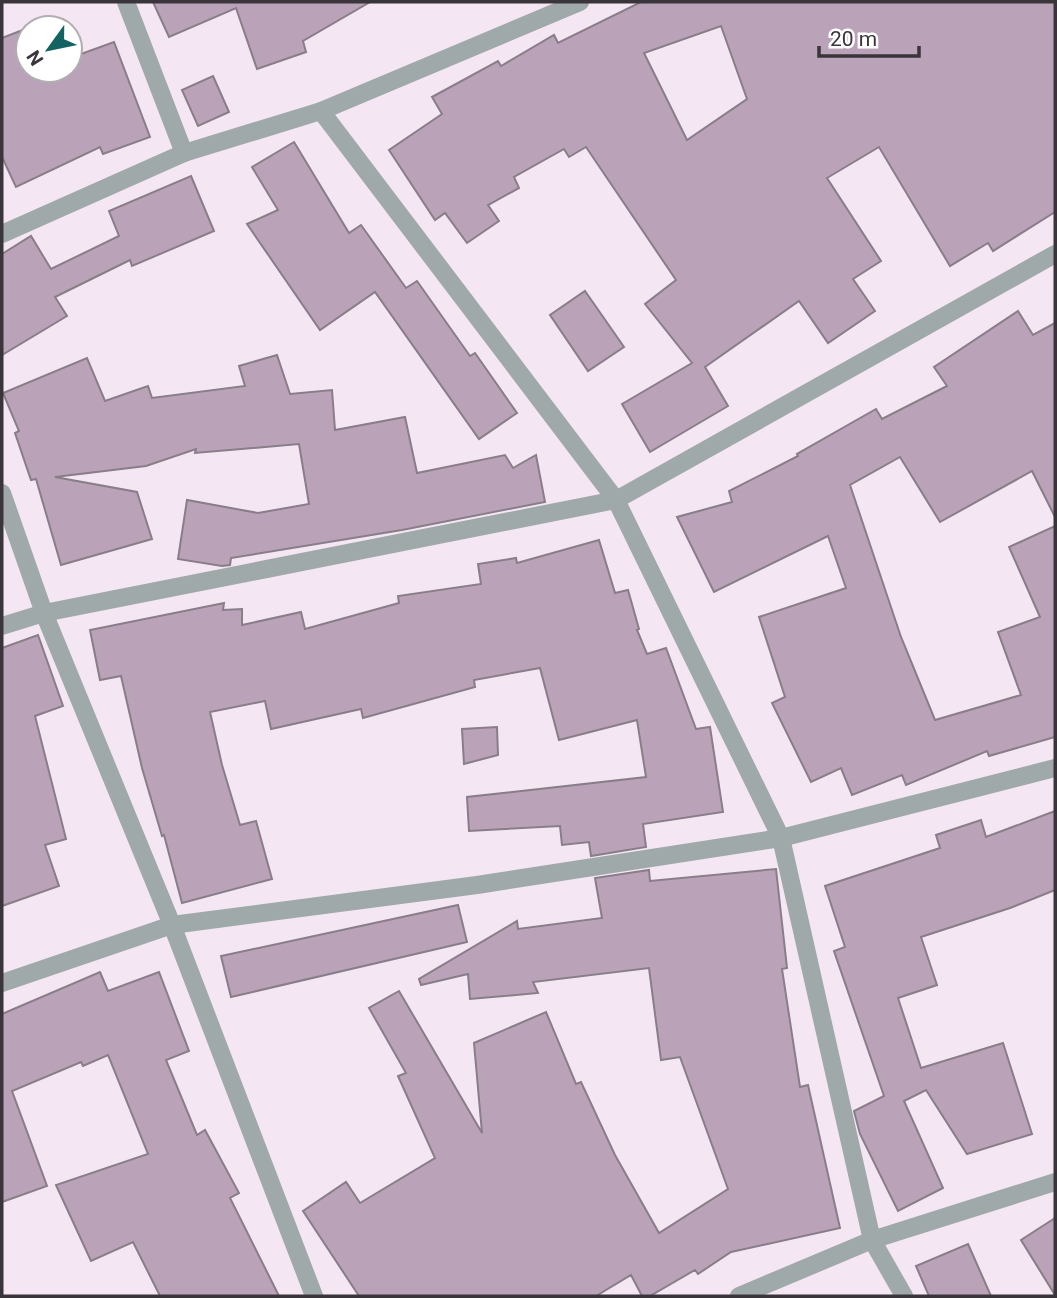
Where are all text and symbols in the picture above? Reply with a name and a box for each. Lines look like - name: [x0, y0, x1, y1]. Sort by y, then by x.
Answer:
- north arrow: [14, 14, 84, 84]
- scale bar: [819, 14, 919, 58]
- text: 20 m: [830, 27, 877, 51]
- text: N: [22, 46, 48, 70]

